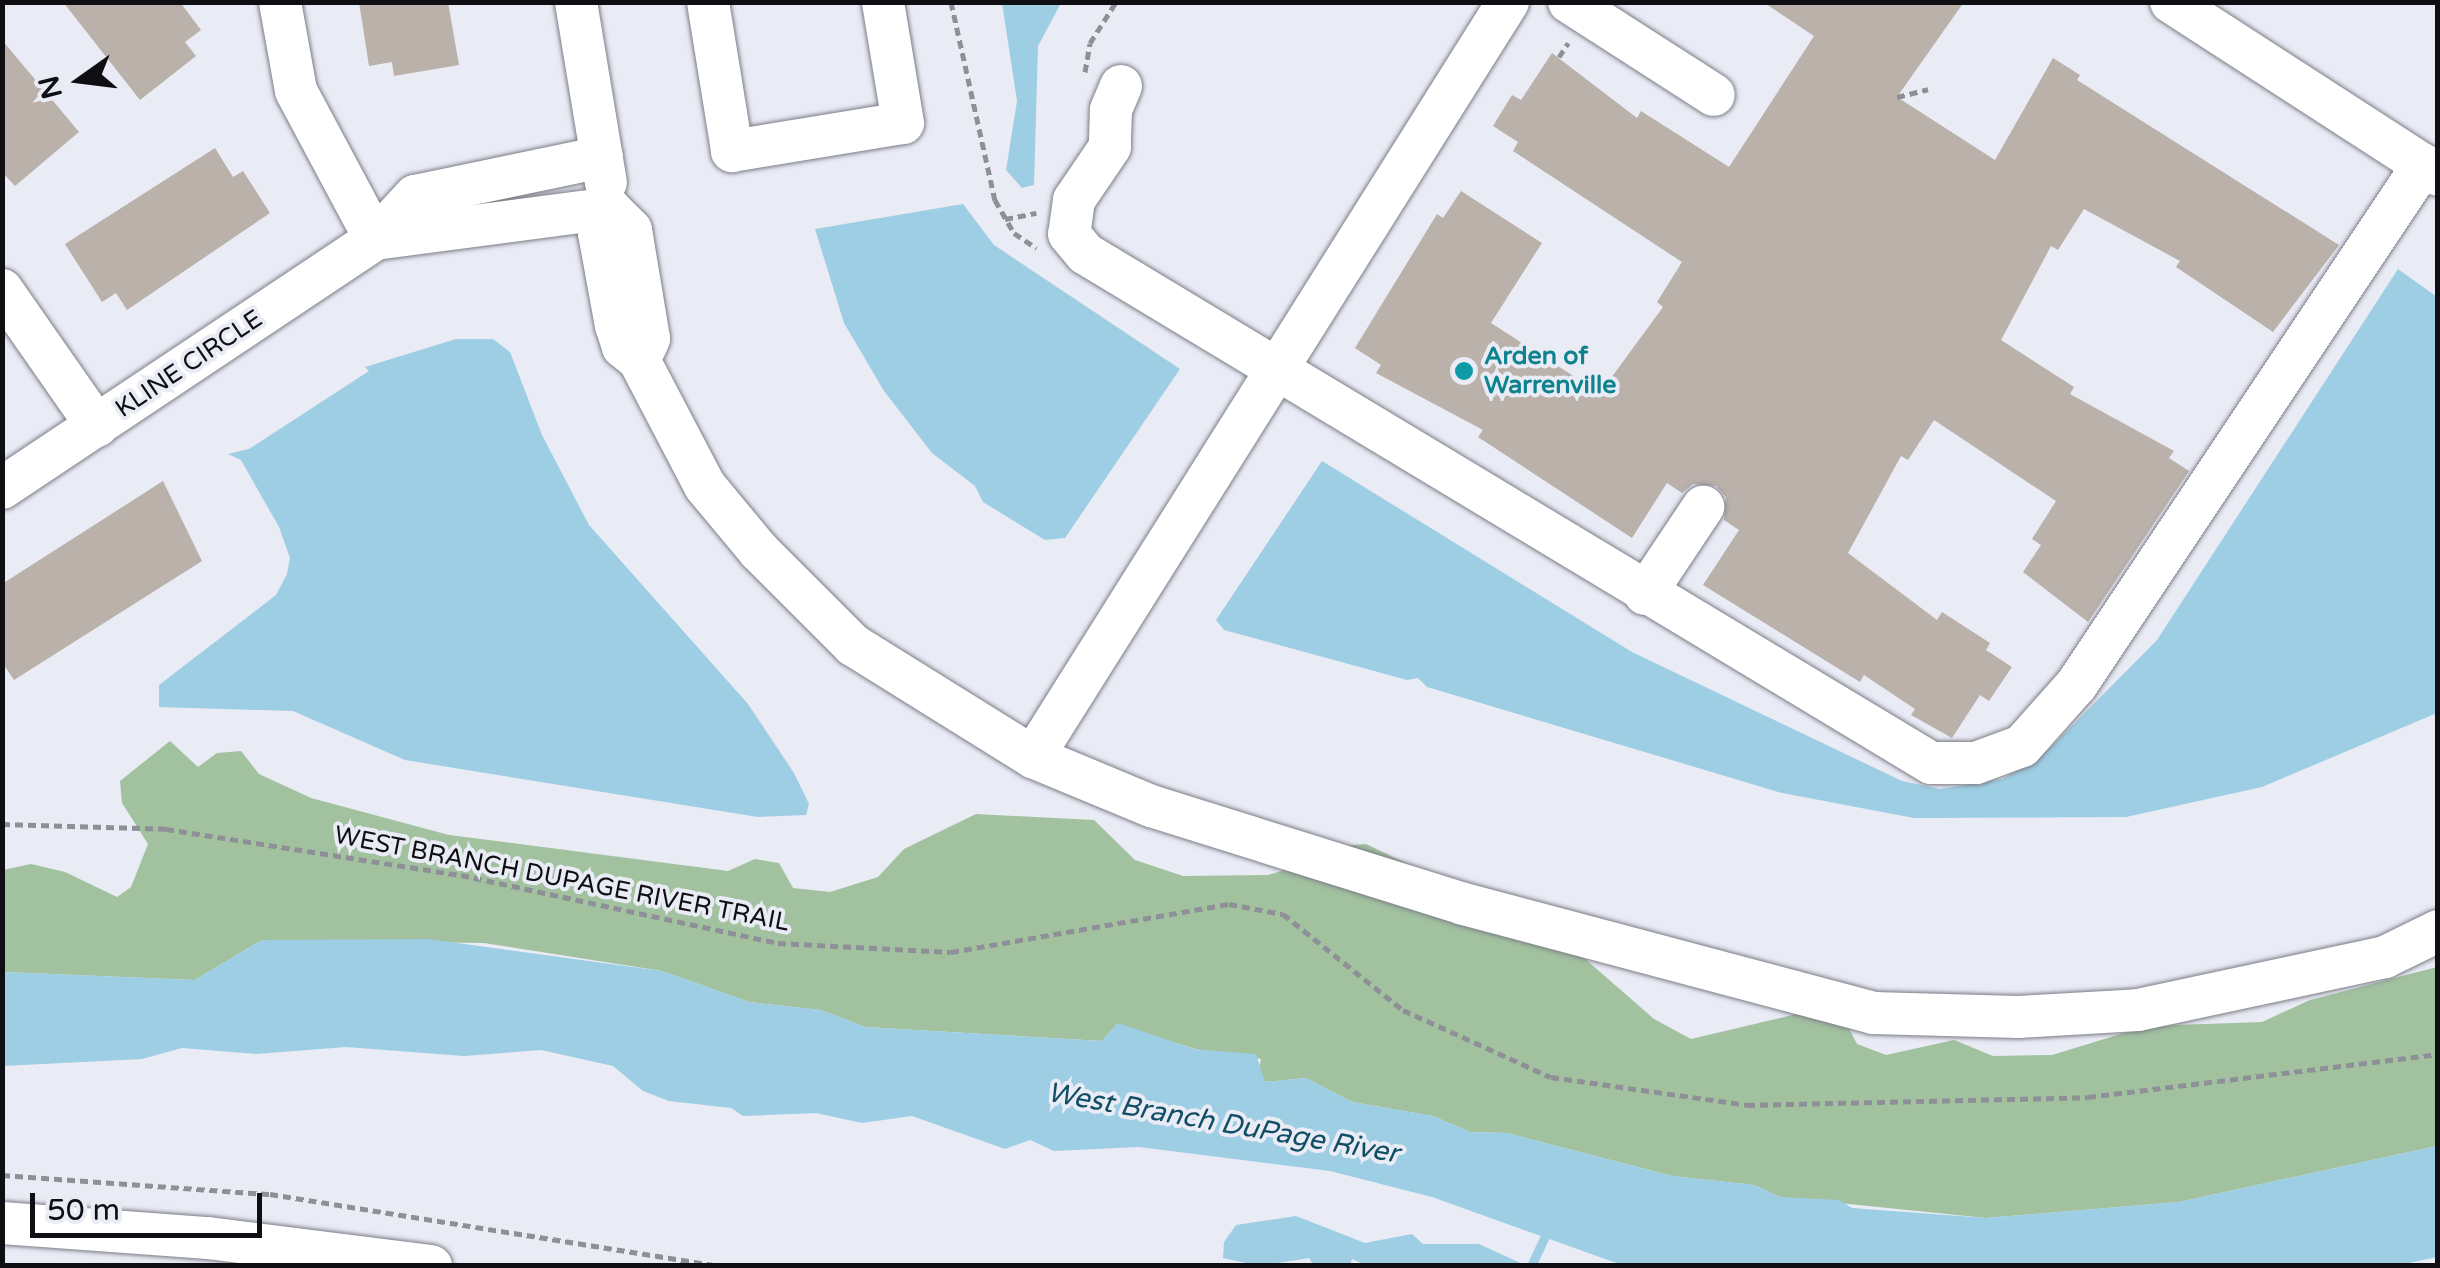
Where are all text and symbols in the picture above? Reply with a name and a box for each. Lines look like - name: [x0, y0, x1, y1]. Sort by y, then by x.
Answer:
- north arrow: [30, 30, 130, 130]
- text: N: [32, 72, 70, 102]
- street label: KLINE CIRCLE: [110, 304, 268, 424]
- place label: Arden of Warrenville: [1484, 342, 1616, 401]
- marker: Arden of Warrenville: [1453, 360, 1475, 382]
- street label: WEST BRANCH DUPAGE RIVER TRAIL: [332, 820, 792, 938]
- water label: West Branch DuPage River: [1045, 1076, 1401, 1170]
- scale bar: [35, 1173, 268, 1235]
- text: 50 m: [47, 1192, 120, 1229]

